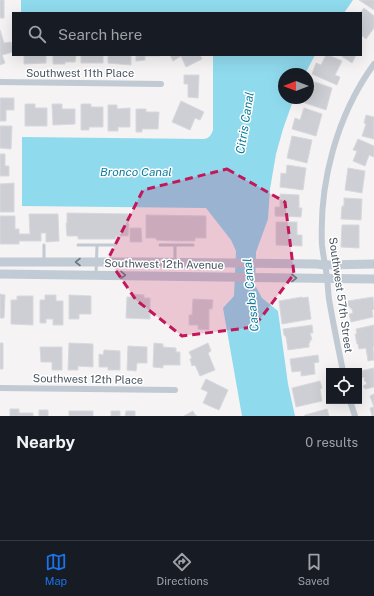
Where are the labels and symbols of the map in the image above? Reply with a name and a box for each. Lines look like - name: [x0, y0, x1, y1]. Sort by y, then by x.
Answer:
- street label: Southwest 11th Place: [26, 67, 134, 79]
- north arrow: [278, 68, 314, 104]
- water label: Citris Canal: [233, 91, 257, 155]
- water label: Bronco Canal: [100, 165, 172, 179]
- street label: Southwest 57th Street: [327, 236, 355, 354]
- street label: Southwest 12th Avenue: [104, 257, 224, 271]
- one-way arrow: [75, 258, 81, 266]
- water label: Casaba Canal: [240, 258, 262, 332]
- one-way arrow: [120, 271, 126, 280]
- one-way arrow: [291, 274, 297, 282]
- street label: Southwest 12th Place: [33, 372, 143, 386]

